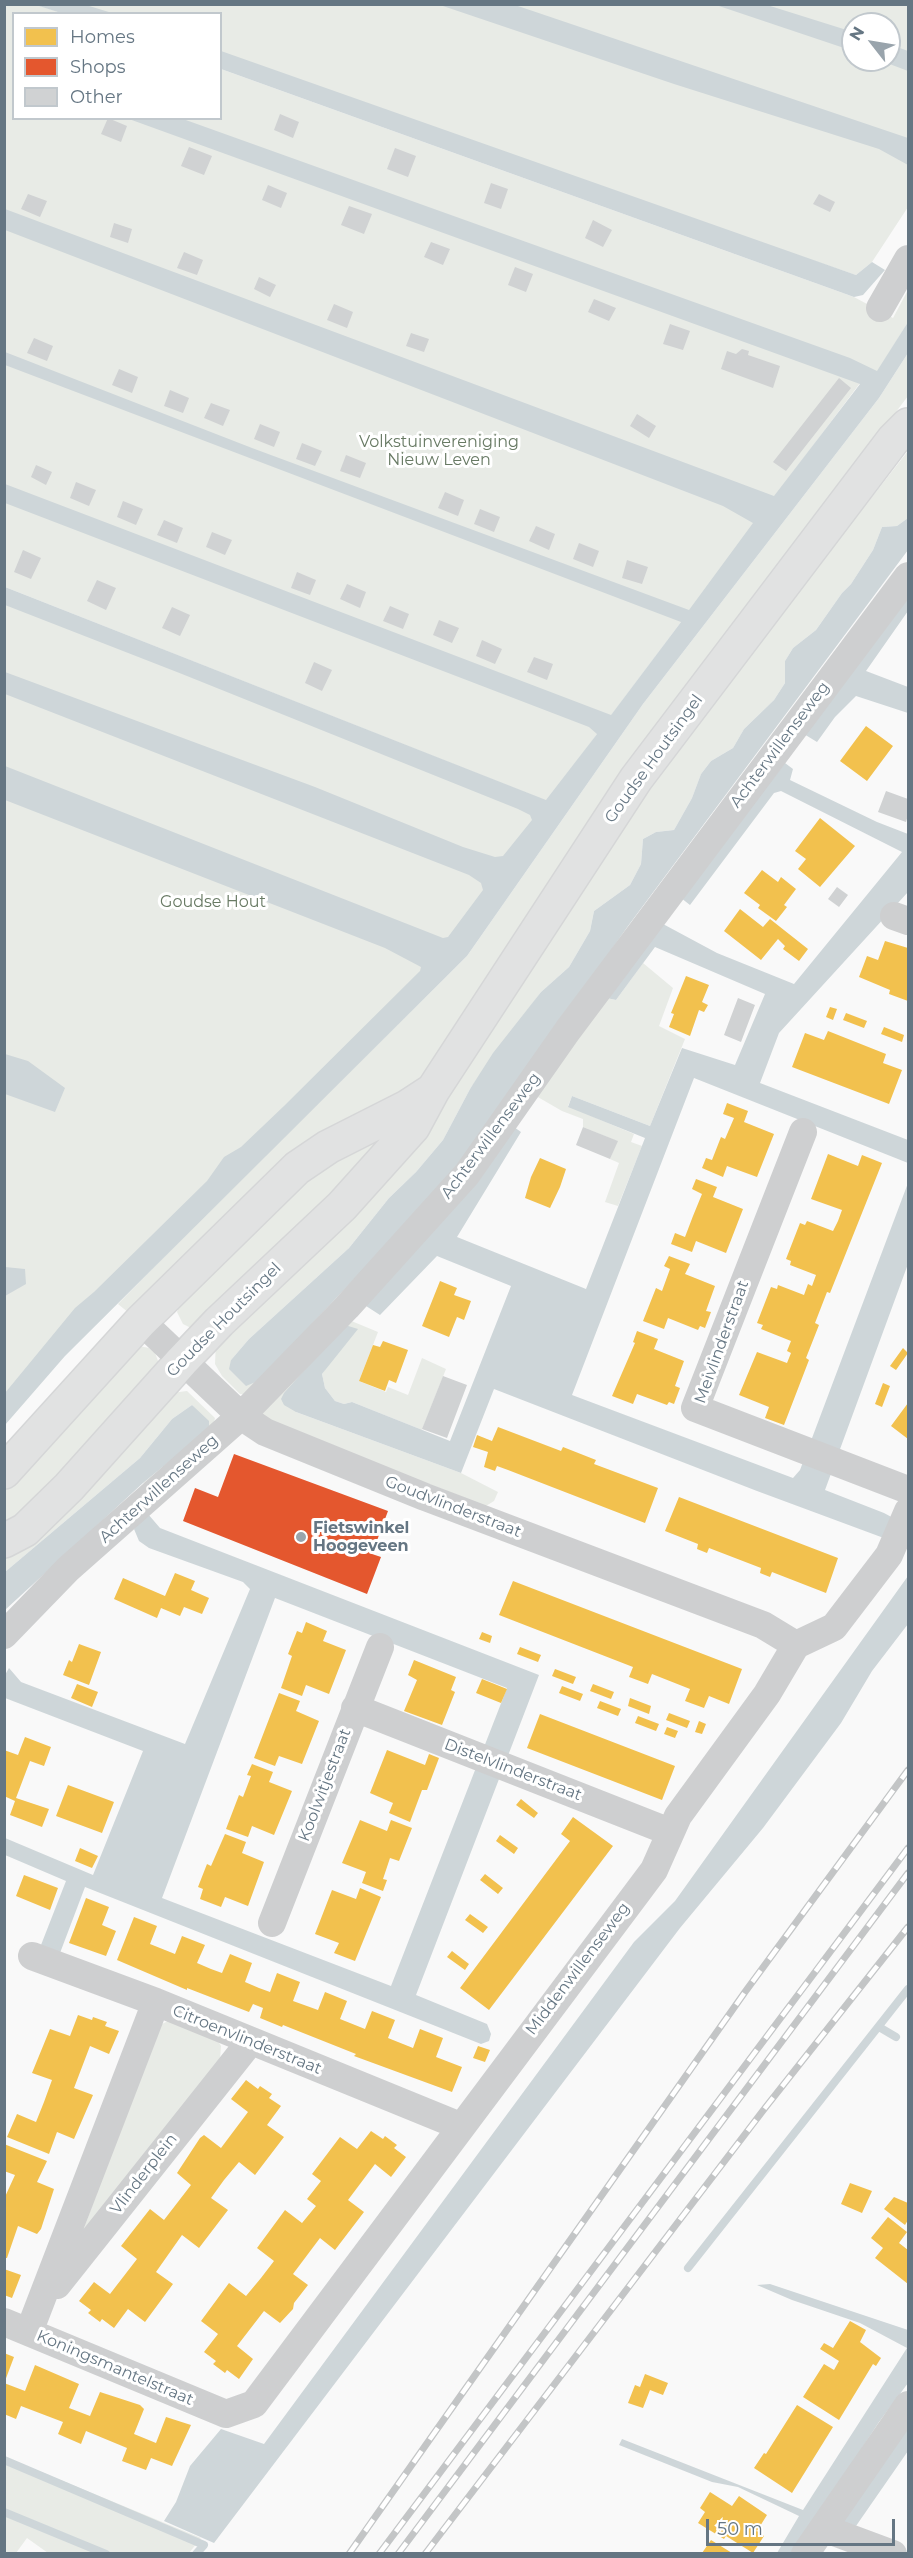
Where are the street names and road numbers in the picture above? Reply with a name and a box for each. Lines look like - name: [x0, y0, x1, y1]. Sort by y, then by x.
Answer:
- street label: Achterwillenseweg: [726, 678, 834, 812]
- street label: Goudse Houtsingel: [601, 691, 707, 827]
- street label: Achterwillenseweg: [437, 1069, 545, 1203]
- street label: Goudse Houtsingel: [163, 1259, 285, 1381]
- street label: Meivlinderstraat: [691, 1278, 753, 1406]
- street label: Achterwillenseweg: [96, 1431, 222, 1547]
- street label: Goudvlinderstraat: [382, 1472, 524, 1542]
- street label: Koolwitjestraat: [295, 1726, 355, 1844]
- street label: Distelvlinderstraat: [441, 1735, 585, 1805]
- street label: Middenwillenseweg: [522, 1899, 634, 2039]
- street label: Citroenvlinderstraat: [170, 2001, 324, 2079]
- street label: Vlinderplein: [107, 2130, 181, 2218]
- street label: Koningsmantelstraat: [34, 2326, 196, 2410]

